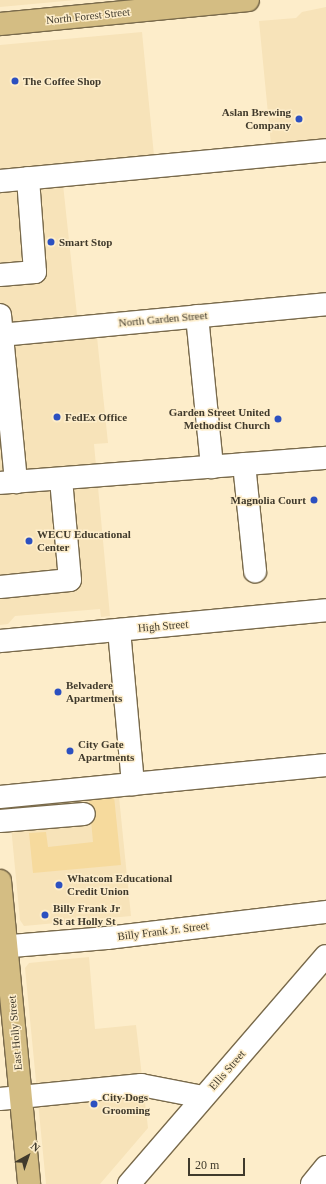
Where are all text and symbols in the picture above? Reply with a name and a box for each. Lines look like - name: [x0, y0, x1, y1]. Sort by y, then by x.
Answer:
- street label: North Forest Street: [45, 5, 131, 27]
- place label: The Coffee Shop: [23, 74, 101, 88]
- marker: The Coffee Shop: [10, 76, 20, 86]
- place label: Aslan Brewing Company: [222, 106, 291, 132]
- marker: Aslan Brewing Company: [294, 114, 304, 124]
- place label: Smart Stop: [59, 235, 112, 249]
- marker: Smart Stop: [46, 237, 56, 247]
- street label: North Garden Street: [118, 309, 208, 329]
- place label: Garden Street United Methodist Church: [169, 406, 270, 432]
- place label: FedEx Office: [65, 410, 127, 424]
- marker: FedEx Office: [52, 412, 62, 422]
- marker: Garden Street United Methodist Church: [273, 414, 283, 424]
- place label: Magnolia Court: [231, 493, 306, 507]
- marker: Magnolia Court: [309, 495, 319, 505]
- place label: WECU Educational Center: [37, 528, 131, 554]
- marker: WECU Educational Center: [24, 536, 34, 546]
- street label: High Street: [137, 617, 189, 635]
- place label: Belvadere Apartments: [66, 679, 122, 705]
- marker: Belvadere Apartments: [53, 687, 63, 697]
- place label: City Gate Apartments: [78, 738, 134, 764]
- marker: City Gate Apartments: [65, 746, 75, 756]
- place label: Whatcom Educational Credit Union: [67, 872, 172, 898]
- marker: Whatcom Educational Credit Union: [54, 880, 64, 890]
- place label: Billy Frank Jr St at Holly St: [53, 902, 120, 928]
- marker: Billy Frank Jr St at Holly St: [40, 910, 50, 920]
- street label: Billy Frank Jr. Street: [117, 919, 209, 943]
- street label: East Holly Street: [5, 995, 25, 1071]
- street label: Ellis Street: [206, 1047, 248, 1093]
- place label: City Dogs Grooming: [102, 1091, 150, 1117]
- marker: City Dogs Grooming: [89, 1099, 99, 1109]
- north arrow: [8, 1136, 48, 1176]
- text: N: [29, 1140, 43, 1154]
- scale bar: [190, 1150, 247, 1176]
- text: 20 m: [195, 1158, 219, 1172]

